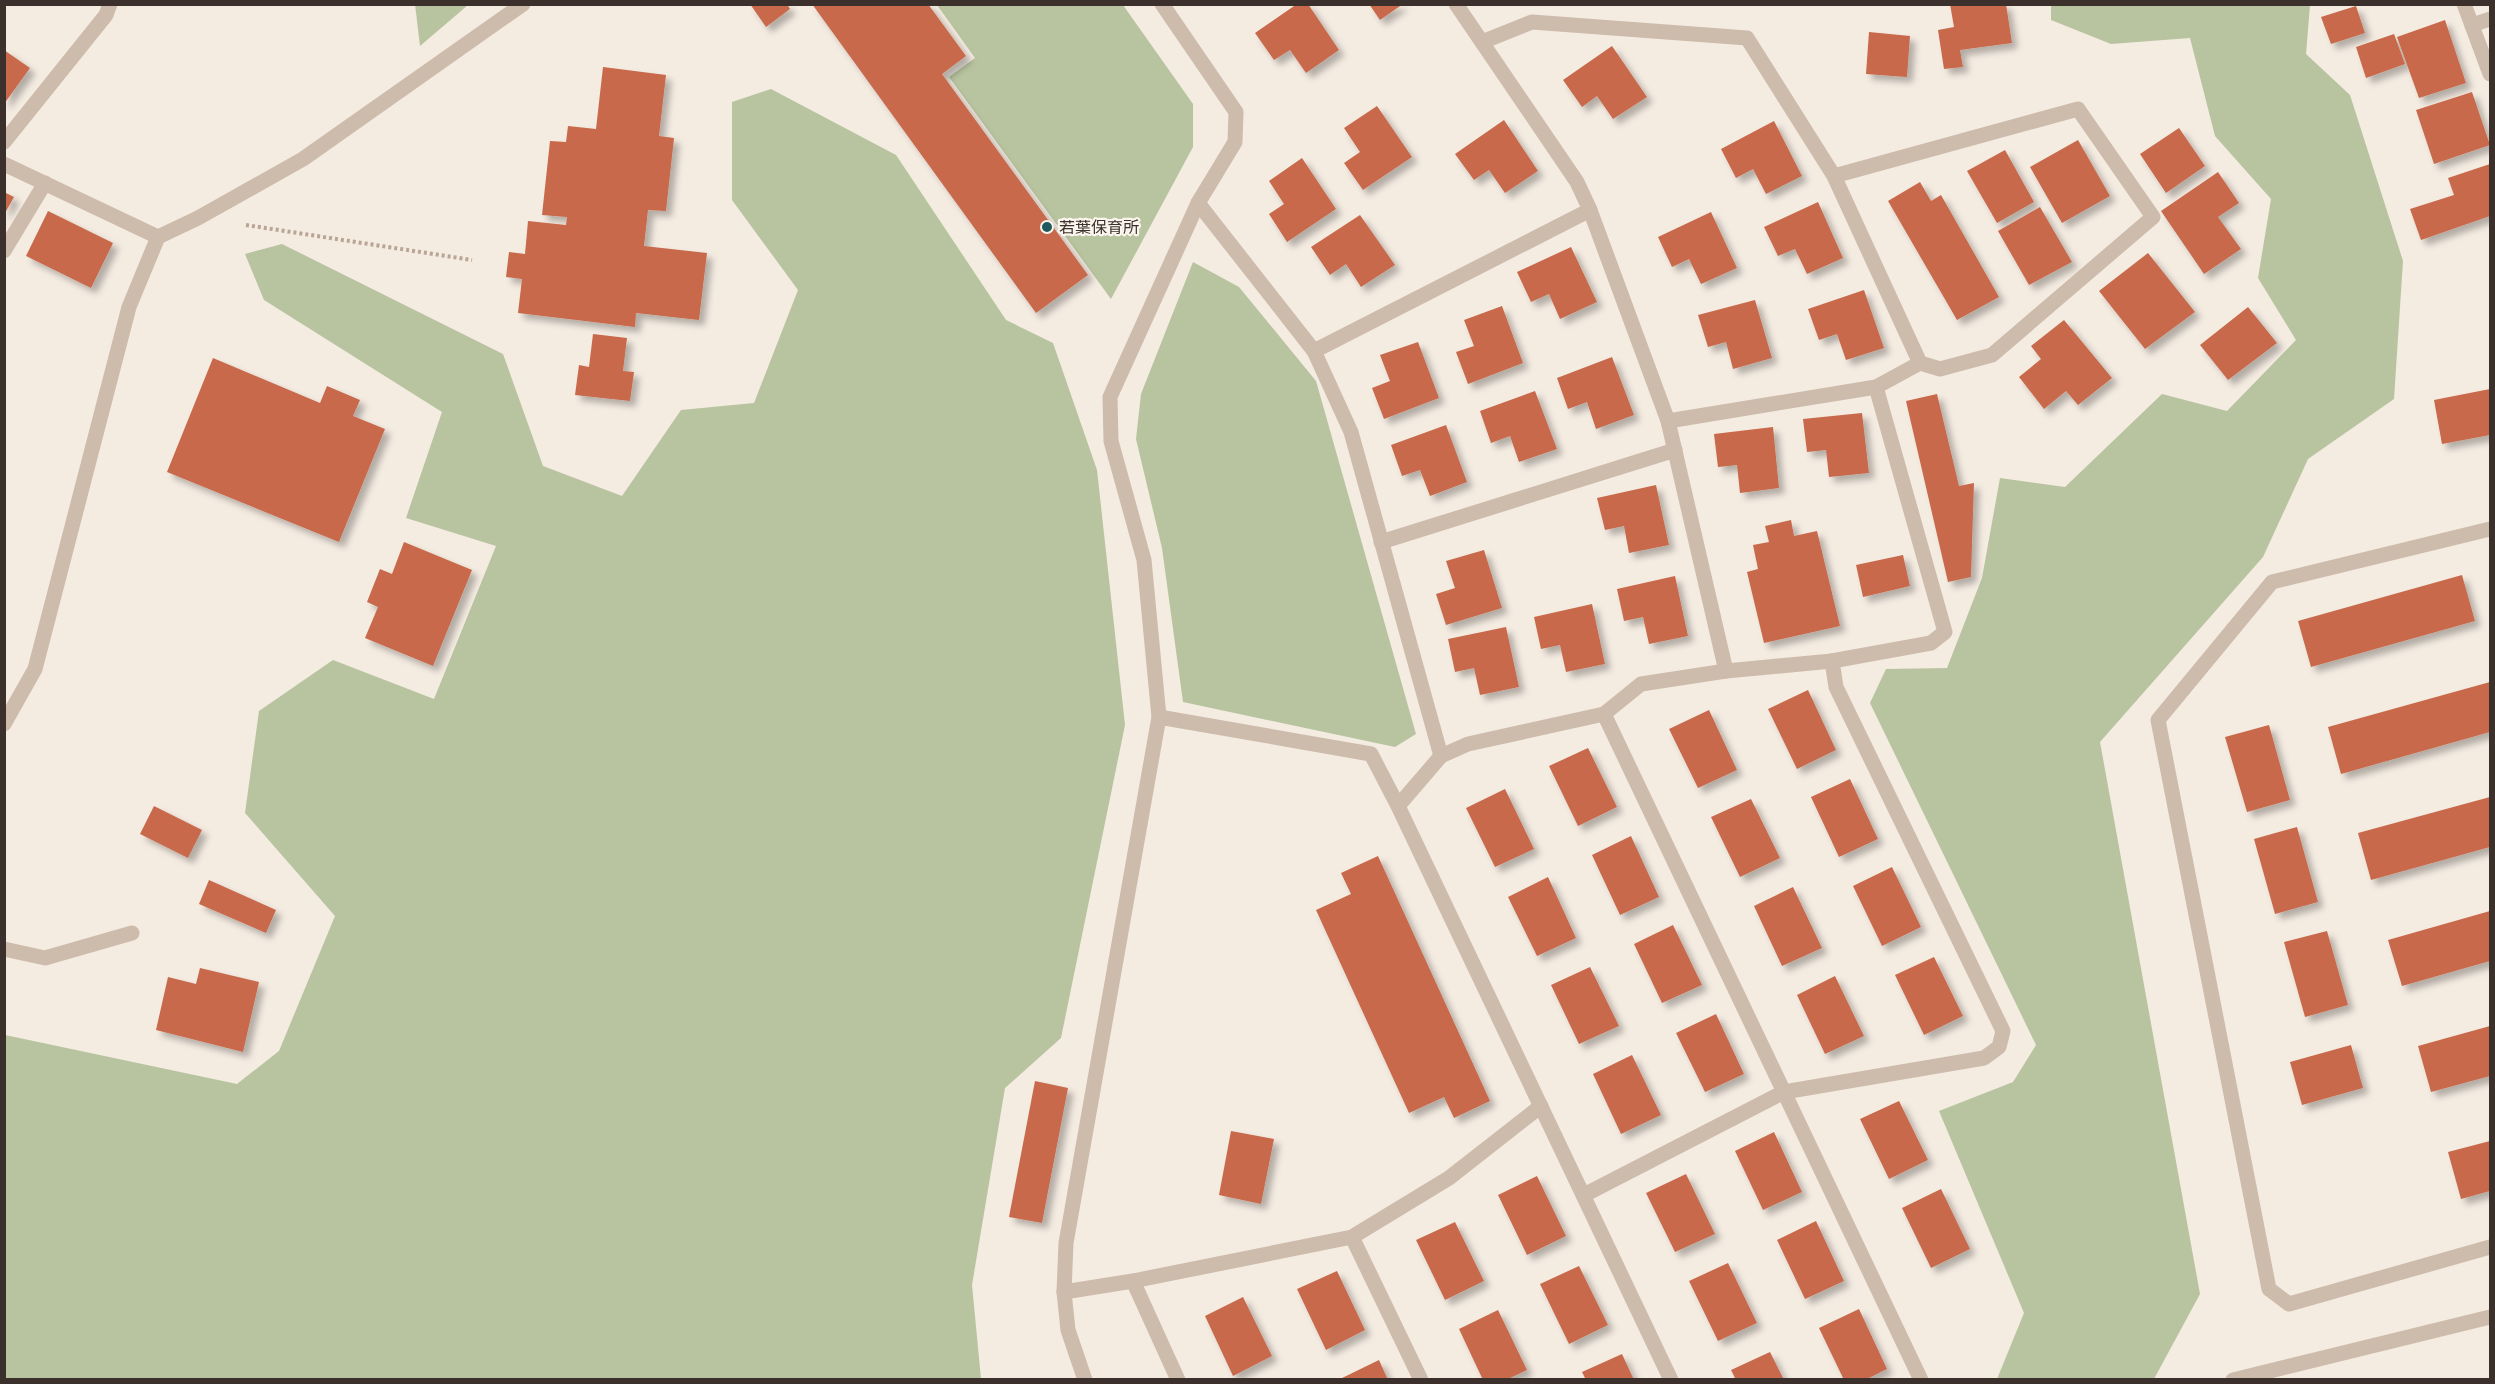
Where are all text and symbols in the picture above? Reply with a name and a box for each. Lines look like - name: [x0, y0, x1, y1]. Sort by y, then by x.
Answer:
- place label: 若葉保育所: [1059, 216, 1139, 238]
- marker: 若葉保育所: [1040, 220, 1054, 234]

